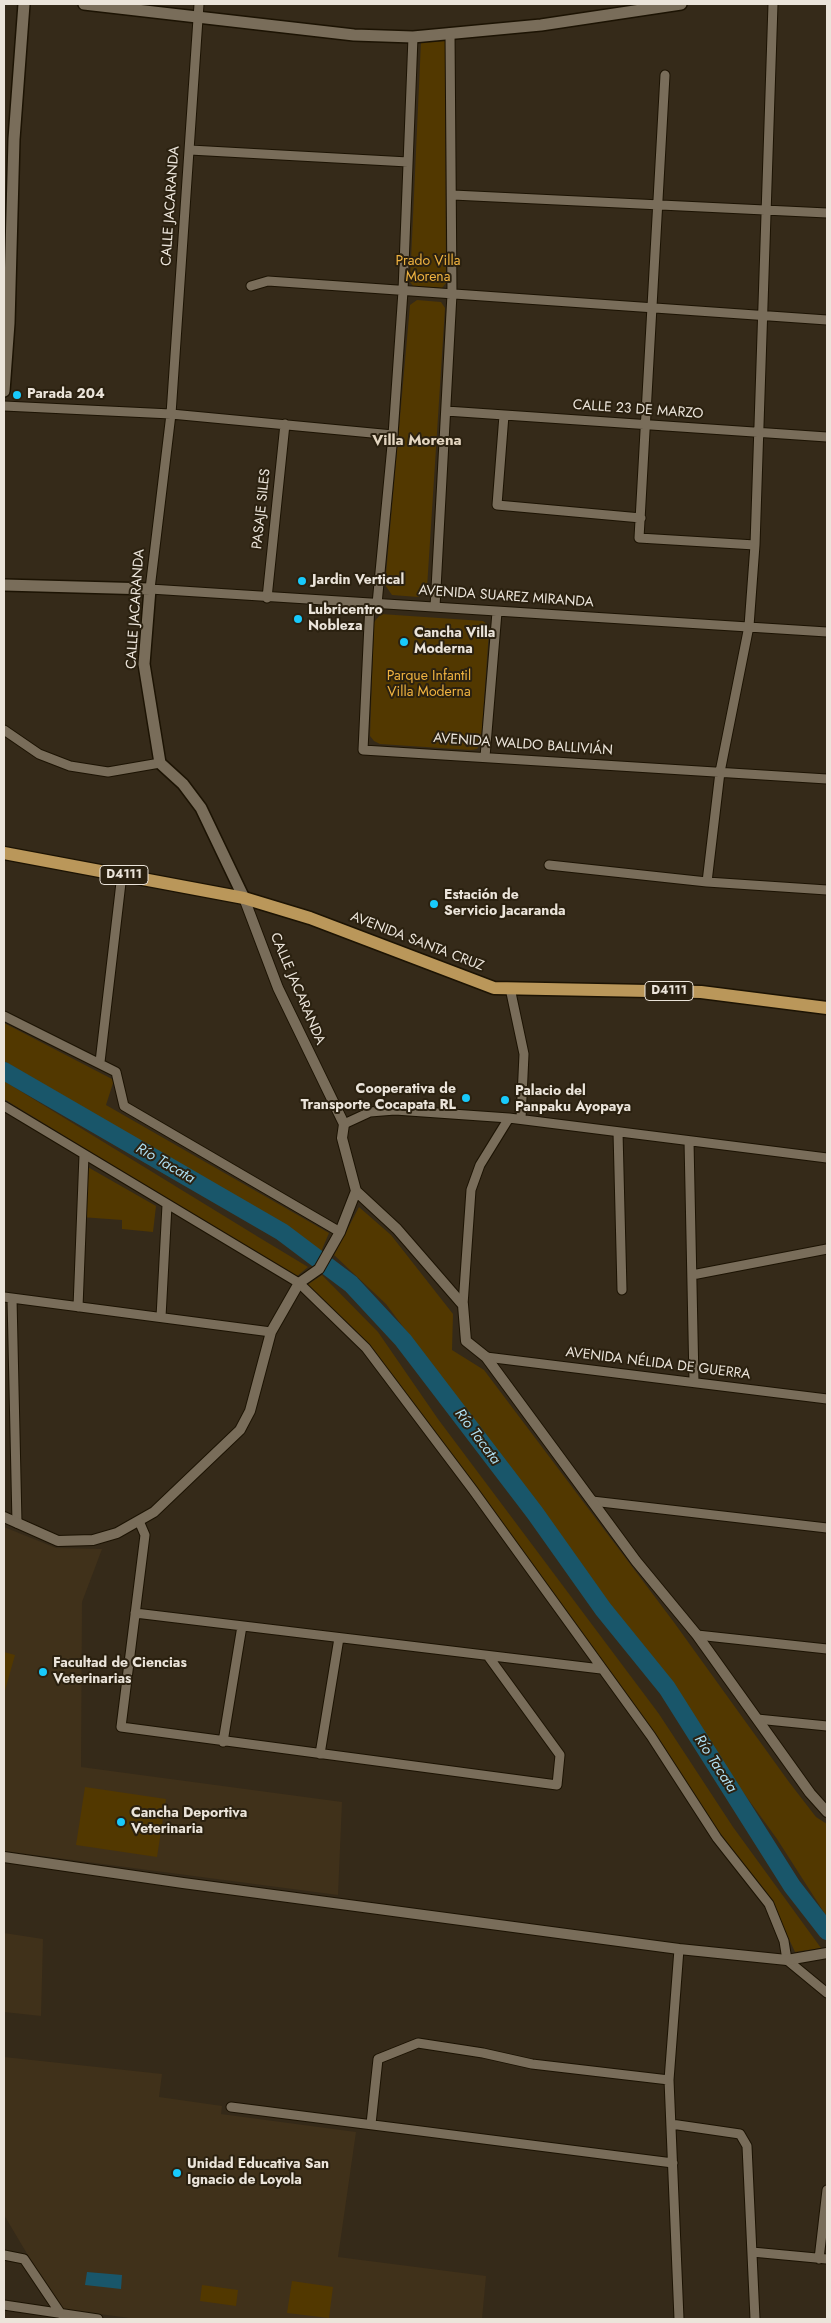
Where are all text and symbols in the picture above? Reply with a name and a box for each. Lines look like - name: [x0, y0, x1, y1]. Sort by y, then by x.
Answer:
- street label: CALLE JACARANDA: [158, 145, 184, 267]
- park label: Prado Villa Morena: [396, 254, 460, 286]
- place label: Parada 204: [27, 387, 105, 403]
- marker: Parada 204: [11, 389, 23, 401]
- street label: CALLE 23 DE MARZO: [572, 397, 704, 423]
- district label: Villa Morena: [372, 432, 462, 450]
- street label: PASAJE SILES: [249, 468, 275, 550]
- street label: CALLE JACARANDA: [123, 548, 149, 670]
- place label: Jardin Vertical: [312, 573, 404, 589]
- marker: Jardin Vertical: [296, 575, 308, 587]
- street label: AVENIDA SUAREZ MIRANDA: [418, 582, 594, 612]
- place label: Lubricentro Nobleza: [308, 603, 383, 636]
- marker: Lubricentro Nobleza: [292, 613, 304, 625]
- place label: Cancha Villa Moderna: [414, 626, 495, 658]
- marker: Cancha Villa Moderna: [398, 636, 410, 648]
- park label: Parque Infantil Villa Moderna: [387, 669, 471, 702]
- street label: AVENIDA WALDO BALLIVIÁN: [433, 730, 613, 760]
- road number: D4111: [100, 866, 148, 884]
- place label: Estación de Servicio Jacaranda: [444, 888, 566, 920]
- marker: Estación de Servicio Jacaranda: [428, 898, 440, 910]
- street label: AVENIDA SANTA CRUZ: [348, 909, 486, 975]
- street label: CALLE JACARANDA: [266, 930, 328, 1048]
- road number: D4111: [645, 981, 693, 1000]
- place label: Cooperativa de Transporte Cocapata RL: [301, 1082, 456, 1114]
- place label: Palacio del Panpaku Ayopaya: [515, 1084, 631, 1116]
- marker: Cooperativa de Transporte Cocapata RL: [460, 1092, 472, 1104]
- marker: Palacio del Panpaku Ayopaya: [499, 1094, 511, 1106]
- water label: Río Tacata: [132, 1140, 198, 1188]
- street label: AVENIDA NÉLIDA DE GUERRA: [565, 1344, 751, 1384]
- water label: Río Tacata: [450, 1406, 504, 1468]
- place label: Facultad de Ciencias Veterinarias: [53, 1656, 187, 1688]
- marker: Facultad de Ciencias Veterinarias: [37, 1666, 49, 1678]
- water label: Río Tacata: [690, 1732, 740, 1796]
- place label: Cancha Deportiva Veterinaria: [131, 1806, 247, 1838]
- marker: Cancha Deportiva Veterinaria: [115, 1816, 127, 1828]
- place label: Unidad Educativa San Ignacio de Loyola: [187, 2157, 329, 2190]
- marker: Unidad Educativa San Ignacio de Loyola: [171, 2167, 183, 2179]

